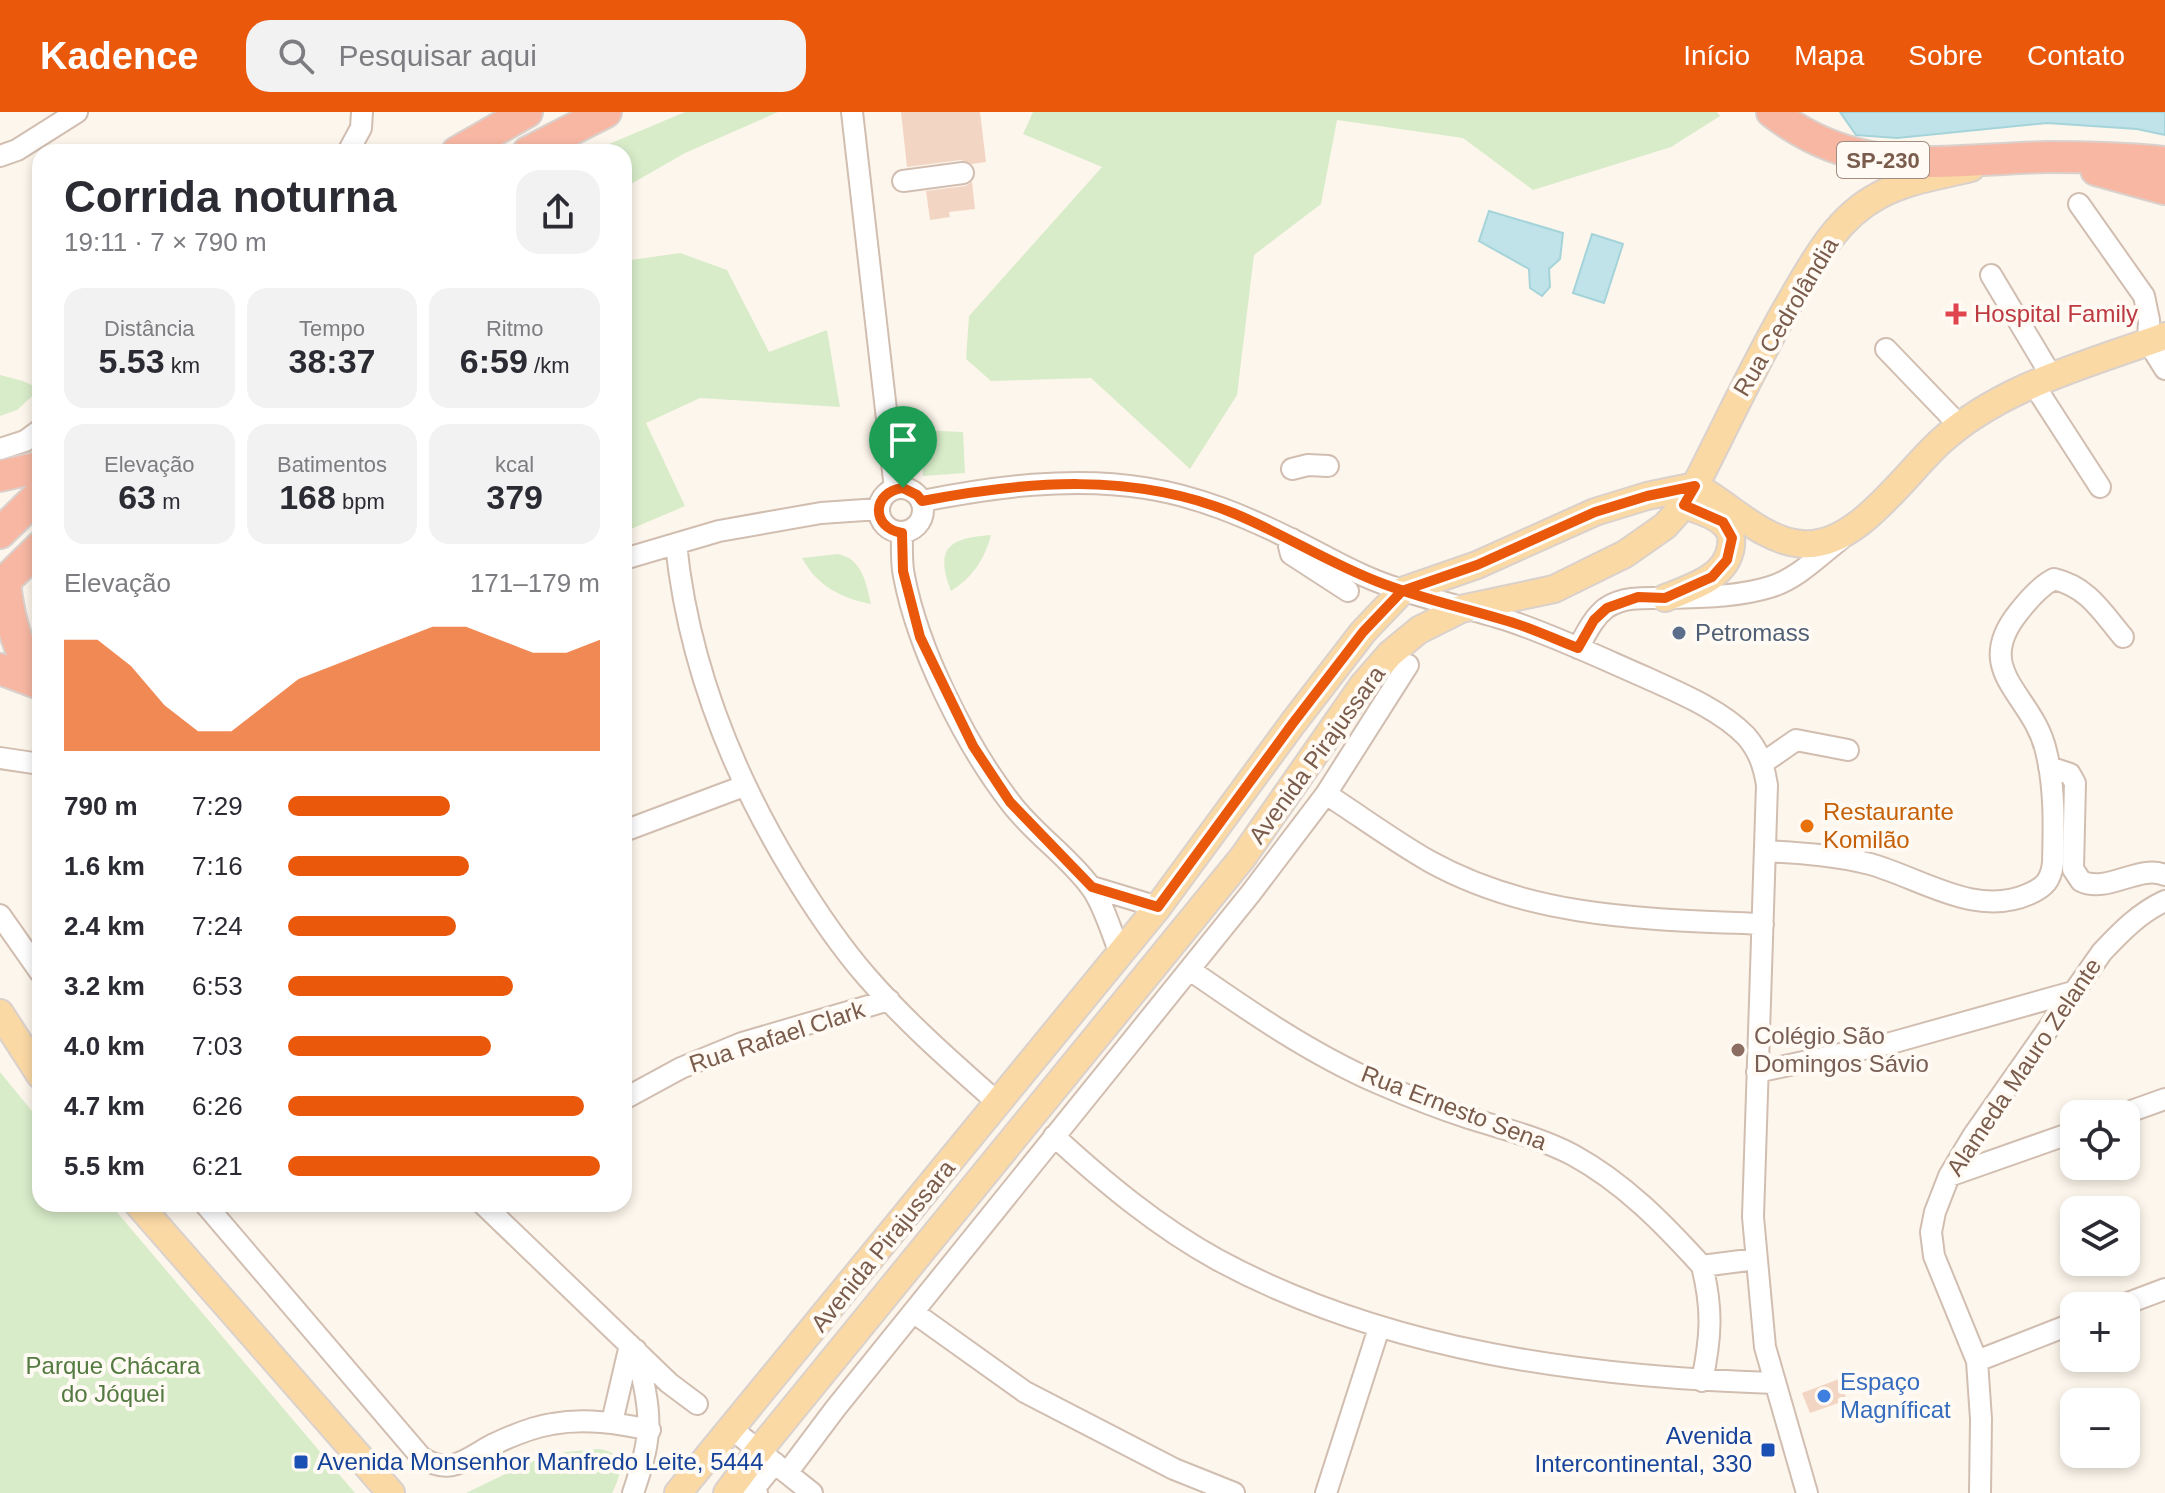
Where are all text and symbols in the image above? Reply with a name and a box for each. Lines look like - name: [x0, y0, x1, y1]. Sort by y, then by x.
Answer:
- search box: [246, 20, 806, 92]
- icon: search: [274, 34, 318, 78]
- text: Kadence: [40, 35, 198, 77]
- text: Pesquisar aqui: [338, 39, 537, 72]
- text: Início: [1683, 40, 1750, 71]
- text: Mapa: [1794, 40, 1864, 71]
- text: Sobre: [1908, 40, 1983, 71]
- text: Contato: [2027, 40, 2125, 71]
- road number: SP-230: [1837, 142, 1929, 178]
- button: share: [516, 170, 600, 254]
- text: Corrida noturna: [64, 172, 396, 221]
- text: 19:11 · 7 × 790 m: [64, 227, 267, 257]
- street label: Rua Cedrolândia: [1728, 232, 1844, 401]
- place label: Hospital Family: [1974, 300, 2138, 327]
- marker: Hospital Family: [1945, 303, 1967, 325]
- text: Distância: [104, 316, 195, 341]
- text: Tempo: [299, 316, 365, 341]
- text: Ritmo: [486, 316, 543, 341]
- text: 5.53: [99, 342, 165, 380]
- text: 38:37: [289, 342, 375, 380]
- text: 6:59: [460, 342, 528, 380]
- text: km: [165, 353, 200, 378]
- text: /km: [528, 353, 569, 378]
- pin: [869, 406, 937, 488]
- icon: arrive: [881, 418, 925, 462]
- text: Elevação: [104, 452, 195, 477]
- text: Batimentos: [277, 452, 387, 477]
- text: kcal: [495, 452, 534, 477]
- text: 63: [118, 478, 156, 516]
- text: 168: [279, 478, 336, 516]
- text: 379: [486, 478, 543, 516]
- text: m: [156, 489, 180, 514]
- text: bpm: [336, 489, 385, 514]
- text: Elevação: [64, 568, 171, 598]
- text: 171–179 m: [470, 568, 600, 598]
- place label: Petromass: [1695, 619, 1810, 646]
- marker: Petromass: [1670, 624, 1688, 642]
- street label: Avenida Pirajussara: [1243, 660, 1391, 849]
- text: 790 m: [64, 791, 138, 821]
- text: 7:29: [192, 791, 243, 821]
- place label: Restaurante Komilão: [1823, 798, 1954, 853]
- marker: Restaurante Komilão: [1798, 817, 1816, 835]
- text: 1.6 km: [64, 851, 145, 881]
- text: 7:16: [192, 851, 243, 881]
- text: 2.4 km: [64, 911, 145, 941]
- text: 7:24: [192, 911, 243, 941]
- street label: Alameda Mauro Zelante: [1941, 953, 2106, 1180]
- text: 3.2 km: [64, 971, 145, 1001]
- text: 6:53: [192, 971, 243, 1001]
- street label: Rua Rafael Clark: [686, 995, 869, 1078]
- place label: Colégio São Domingos Sávio: [1754, 1022, 1929, 1077]
- text: 4.0 km: [64, 1031, 145, 1061]
- text: 7:03: [192, 1031, 243, 1061]
- marker: Colégio São Domingos Sávio: [1729, 1041, 1747, 1059]
- street label: Rua Ernesto Sena: [1358, 1060, 1551, 1156]
- text: 4.7 km: [64, 1091, 145, 1121]
- text: 6:26: [192, 1091, 243, 1121]
- map controls: [2060, 1100, 2140, 1468]
- button: locate: [2060, 1100, 2140, 1180]
- text: 5.5 km: [64, 1151, 145, 1181]
- text: 6:21: [192, 1151, 243, 1181]
- street label: Avenida Pirajussara: [805, 1154, 961, 1337]
- button: layers: [2060, 1196, 2140, 1276]
- button: +: [2060, 1292, 2140, 1372]
- park label: Parque Chácara do Jóquei: [26, 1352, 201, 1407]
- place label: Espaço Magníficat: [1840, 1368, 1951, 1423]
- marker: Espaço Magníficat: [1815, 1387, 1833, 1405]
- button: −: [2060, 1388, 2140, 1468]
- place label: Avenida Intercontinental, 330: [1535, 1422, 1753, 1477]
- marker: Avenida Intercontinental, 330: [1759, 1441, 1777, 1459]
- place label: Avenida Monsenhor Manfredo Leite, 5444: [317, 1448, 764, 1475]
- marker: Avenida Monsenhor Manfredo Leite, 5444: [292, 1453, 310, 1471]

